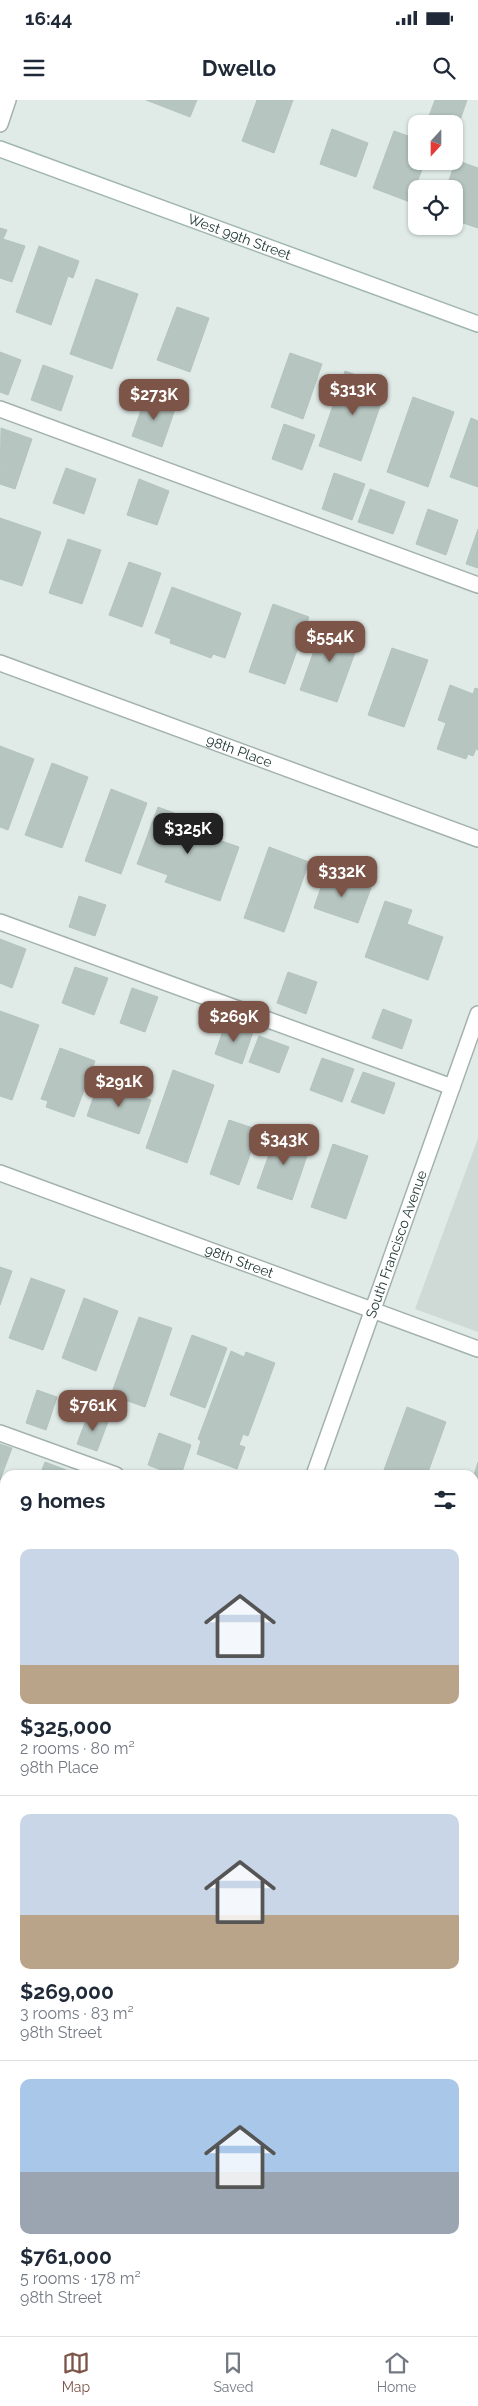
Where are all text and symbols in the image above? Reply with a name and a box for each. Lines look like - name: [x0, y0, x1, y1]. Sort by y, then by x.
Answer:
- text: 16:44: [25, 7, 72, 29]
- icon: menu: [20, 54, 48, 82]
- icon: search: [430, 54, 458, 82]
- text: Dwello: [202, 55, 276, 81]
- north arrow: [408, 115, 462, 170]
- map controls: [408, 115, 463, 235]
- button: locate: [408, 180, 463, 235]
- street label: West 99th Street: [186, 210, 294, 263]
- pin: $313K: [318, 374, 388, 416]
- pin: $273K: [119, 378, 189, 421]
- text: $313K: [330, 380, 376, 399]
- text: $273K: [130, 385, 178, 404]
- pin: $554K: [295, 620, 365, 663]
- text: $554K: [306, 627, 354, 646]
- street label: 98th Place: [204, 732, 274, 771]
- pin: $325K: [153, 812, 223, 855]
- text: $325K: [164, 819, 212, 838]
- pin: $332K: [307, 856, 377, 898]
- text: $332K: [318, 862, 366, 881]
- pin: $269K: [199, 1000, 269, 1043]
- text: $269K: [209, 1007, 259, 1026]
- pin: $291K: [84, 1066, 154, 1108]
- text: $291K: [95, 1072, 143, 1091]
- pin: $343K: [249, 1124, 319, 1166]
- text: $343K: [260, 1130, 308, 1149]
- street label: South Francisco Avenue: [362, 1168, 430, 1320]
- street label: 98th Street: [203, 1241, 276, 1281]
- pin: $761K: [58, 1390, 128, 1432]
- text: $761K: [69, 1396, 117, 1415]
- icon: filters: [431, 1486, 459, 1514]
- text: 9 homes: [20, 1488, 105, 1513]
- icon: home: [195, 1581, 285, 1671]
- text: $325,000: [20, 1714, 112, 1739]
- text: 2 rooms · 80 m²: [20, 1739, 135, 1758]
- text: 98th Place: [20, 1758, 99, 1777]
- icon: home: [195, 1847, 285, 1937]
- text: $269,000: [20, 1979, 114, 2004]
- text: 3 rooms · 83 m²: [20, 2004, 134, 2023]
- text: 98th Street: [20, 2023, 102, 2042]
- icon: home: [195, 2112, 285, 2202]
- text: $761,000: [20, 2244, 112, 2269]
- text: 5 rooms · 178 m²: [20, 2269, 141, 2288]
- text: 98th Street: [20, 2288, 102, 2307]
- tab: Map: [62, 2349, 90, 2395]
- tab: Saved: [213, 2349, 253, 2395]
- tab: Home: [377, 2349, 416, 2395]

